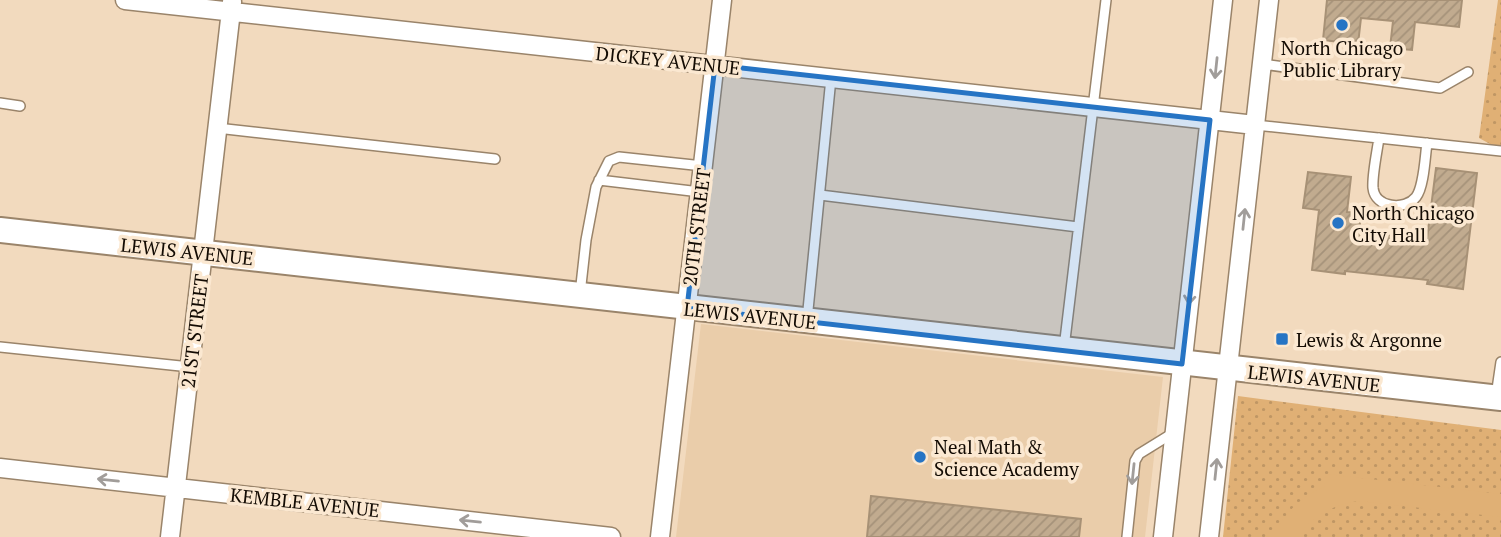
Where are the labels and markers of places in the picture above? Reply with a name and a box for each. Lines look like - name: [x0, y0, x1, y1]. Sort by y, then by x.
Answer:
- marker: North Chicago Public Library: [1334, 17, 1350, 33]
- place label: North Chicago Public Library: [1281, 35, 1403, 82]
- place label: North Chicago City Hall: [1352, 200, 1475, 247]
- marker: North Chicago City Hall: [1330, 215, 1346, 231]
- place label: Lewis & Argonne: [1296, 327, 1442, 352]
- marker: Lewis & Argonne: [1274, 331, 1290, 347]
- place label: Neal Math & Science Academy: [934, 434, 1079, 481]
- marker: Neal Math & Science Academy: [912, 449, 928, 465]

